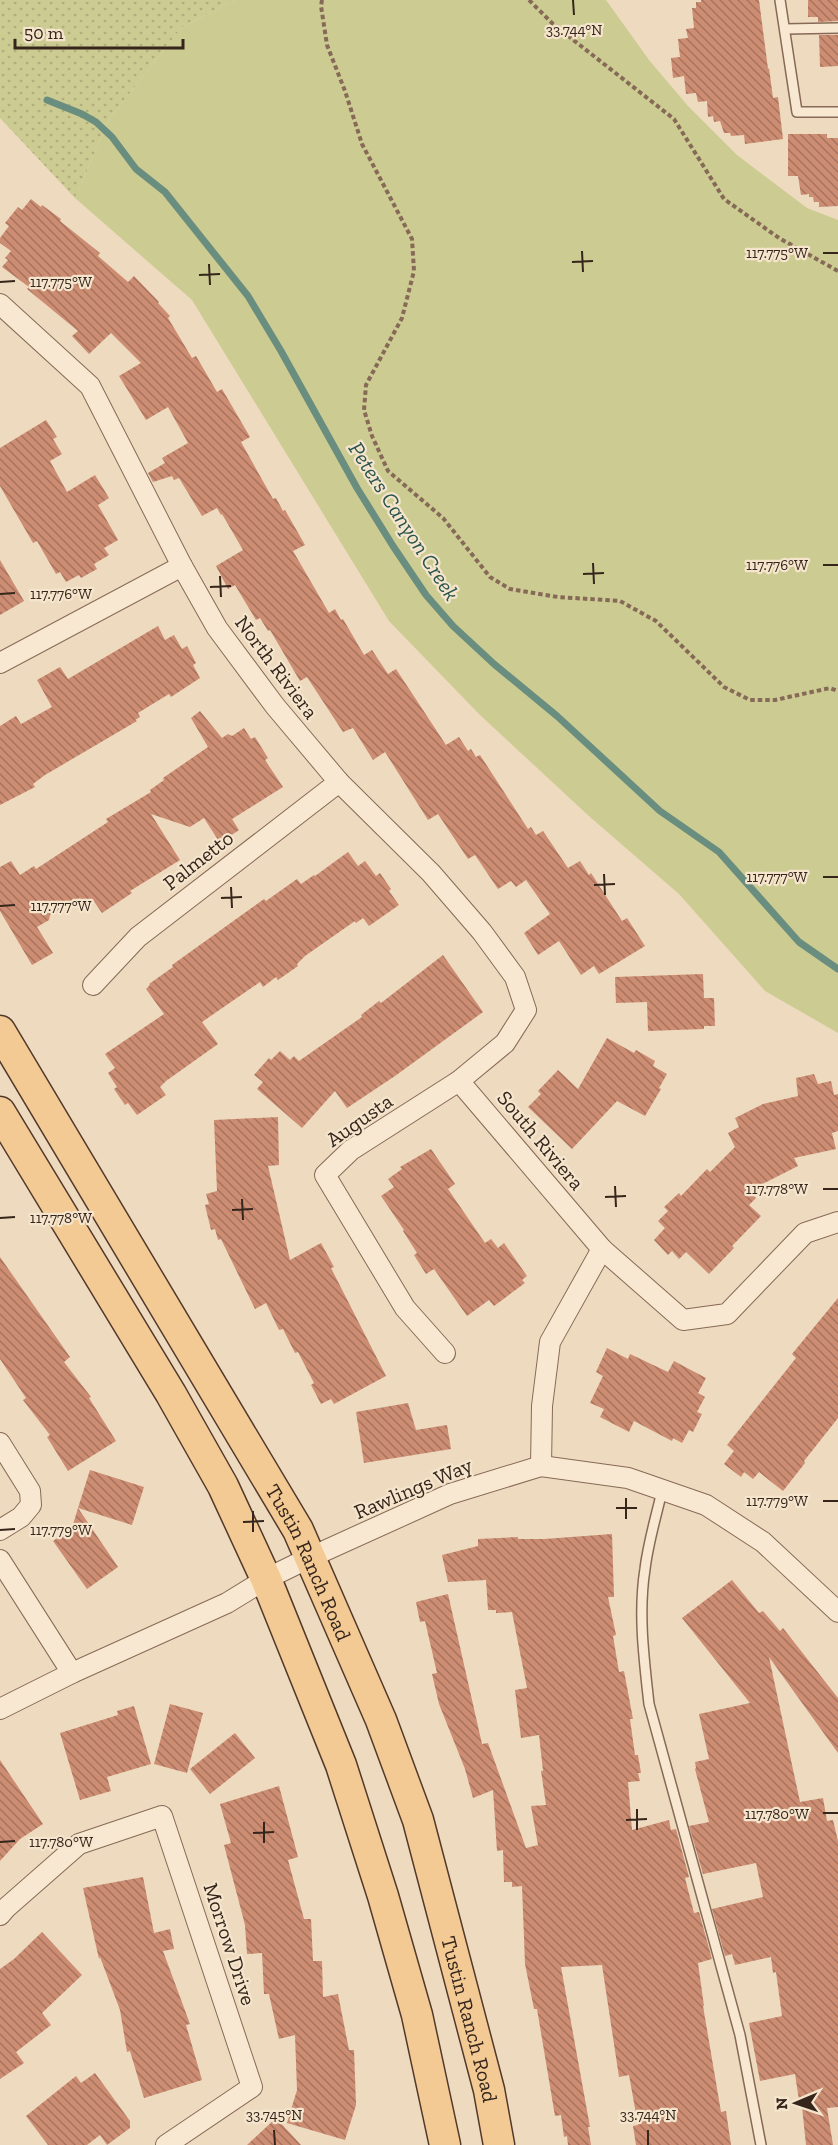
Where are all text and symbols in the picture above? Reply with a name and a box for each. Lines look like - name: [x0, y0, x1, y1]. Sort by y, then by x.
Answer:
- scale bar: [15, 12, 183, 50]
- text: 33.744°N: [546, 21, 602, 39]
- text: 50 m: [24, 22, 64, 44]
- text: 117.775°W: [746, 244, 808, 262]
- text: 117.775°W: [30, 273, 92, 291]
- water label: Peters Canyon Creek: [343, 437, 465, 606]
- text: 117.776°W: [746, 556, 808, 574]
- text: 117.776°W: [30, 585, 92, 603]
- street label: North Riviera: [230, 610, 324, 724]
- street label: Palmetto: [158, 825, 238, 895]
- text: 117.777°W: [746, 868, 808, 886]
- text: 117.777°W: [30, 897, 92, 915]
- street label: South Riviera: [492, 1085, 590, 1195]
- street label: Augusta: [321, 1088, 397, 1152]
- text: 117.778°W: [746, 1180, 808, 1198]
- text: 117.778°W: [30, 1209, 92, 1227]
- street label: Rawlings Way: [350, 1452, 476, 1524]
- street label: Tustin Ranch Road: [261, 1479, 357, 1645]
- text: 117.779°W: [746, 1492, 808, 1510]
- text: 117.779°W: [30, 1521, 92, 1539]
- text: 117.780°W: [745, 1805, 809, 1823]
- text: 117.780°W: [29, 1833, 93, 1851]
- street label: Morrow Drive: [199, 1880, 262, 2008]
- street label: Tustin Ranch Road: [437, 1933, 504, 2105]
- north arrow: [766, 2073, 826, 2133]
- text: N: [772, 2097, 791, 2110]
- text: 33.745°N: [246, 2106, 302, 2124]
- text: 33.744°N: [620, 2106, 676, 2124]

